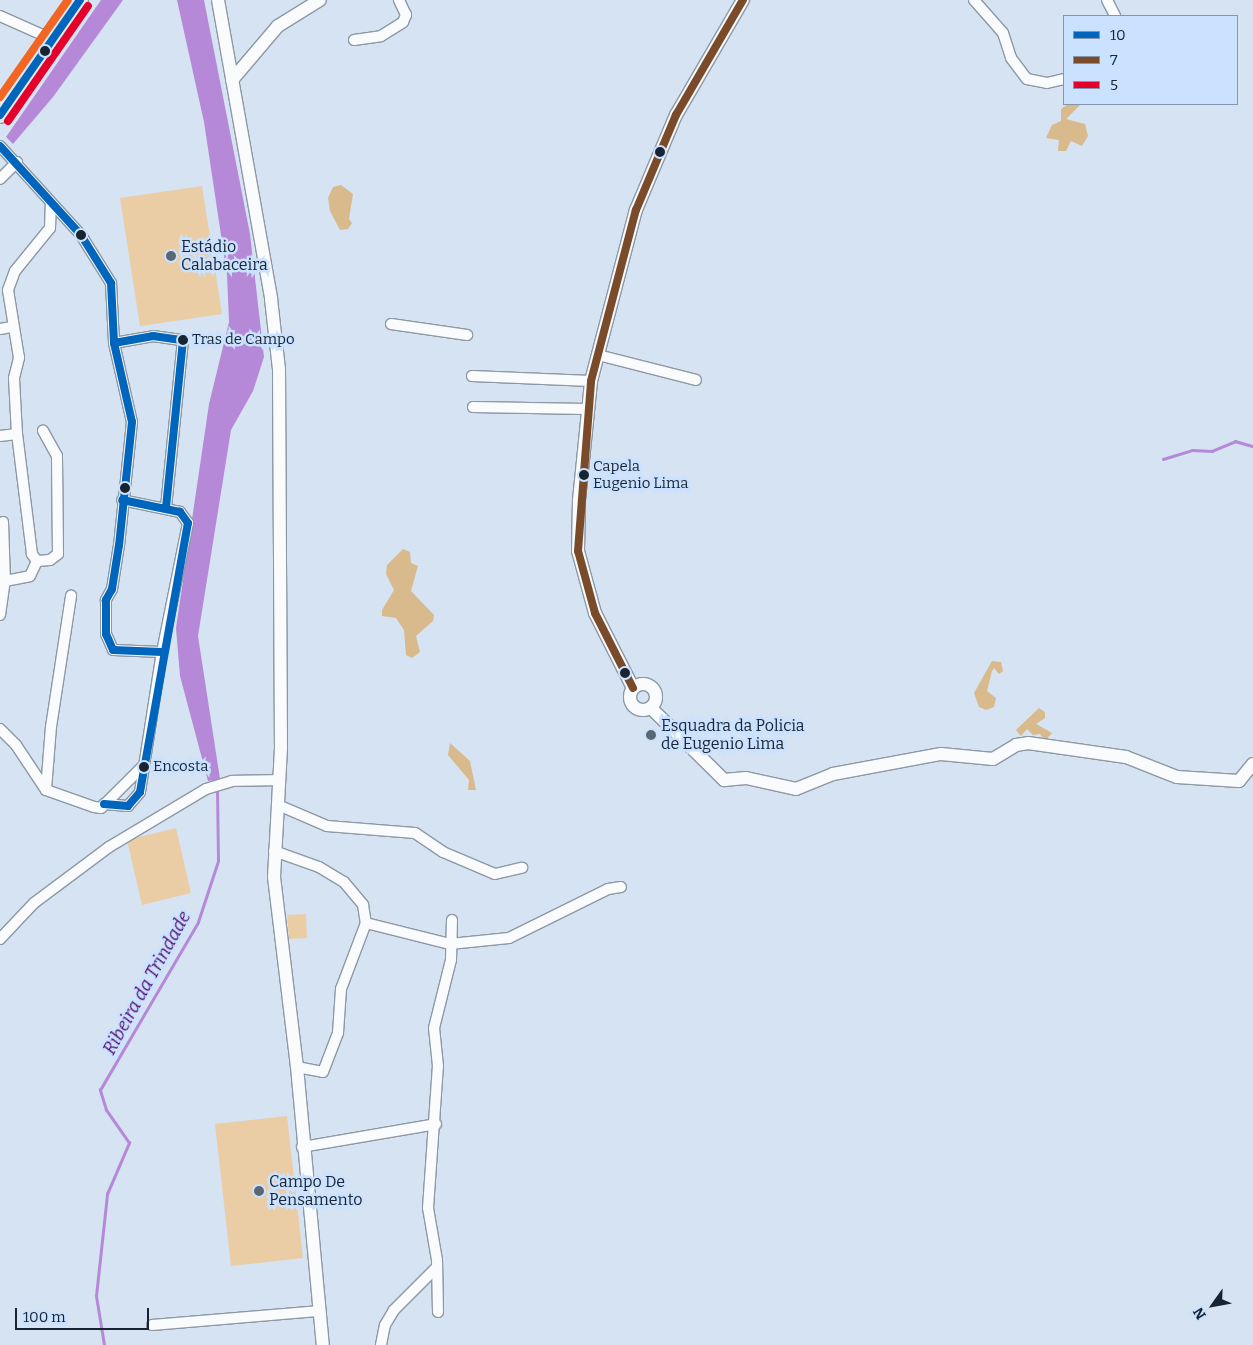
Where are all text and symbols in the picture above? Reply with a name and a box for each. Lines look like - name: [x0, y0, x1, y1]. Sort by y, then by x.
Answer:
- legend: [1063, 15, 1238, 105]
- text: 10: [1110, 26, 1126, 44]
- unlabelled marker: [40, 46, 50, 56]
- text: 7: [1110, 51, 1118, 69]
- text: 5: [1110, 76, 1118, 94]
- unlabelled marker: [655, 147, 665, 157]
- unlabelled marker: [76, 230, 86, 240]
- place label: Estádio Calabaceira: [181, 237, 268, 275]
- marker: Estádio Calabaceira: [165, 250, 177, 262]
- place label: Tras de Campo: [192, 331, 294, 349]
- marker: Tras de Campo: [178, 335, 188, 345]
- place label: Capela Eugenio Lima: [593, 457, 688, 492]
- marker: Capela Eugenio Lima: [579, 470, 589, 480]
- unlabelled marker: [120, 483, 130, 493]
- unlabelled marker: [620, 668, 630, 678]
- place label: Esquadra da Policia de Eugenio Lima: [661, 716, 805, 754]
- marker: Esquadra da Policia de Eugenio Lima: [645, 729, 657, 741]
- place label: Encosta: [153, 758, 208, 776]
- marker: Encosta: [139, 762, 149, 772]
- water label: Ribeira da Trindade: [99, 908, 195, 1058]
- place label: Campo De Pensamento: [269, 1172, 362, 1210]
- marker: Campo De Pensamento: [253, 1185, 265, 1197]
- north arrow: [1188, 1280, 1238, 1330]
- scale bar: [18, 1298, 151, 1330]
- text: N: [1190, 1304, 1210, 1322]
- text: 100 m: [23, 1308, 66, 1326]

